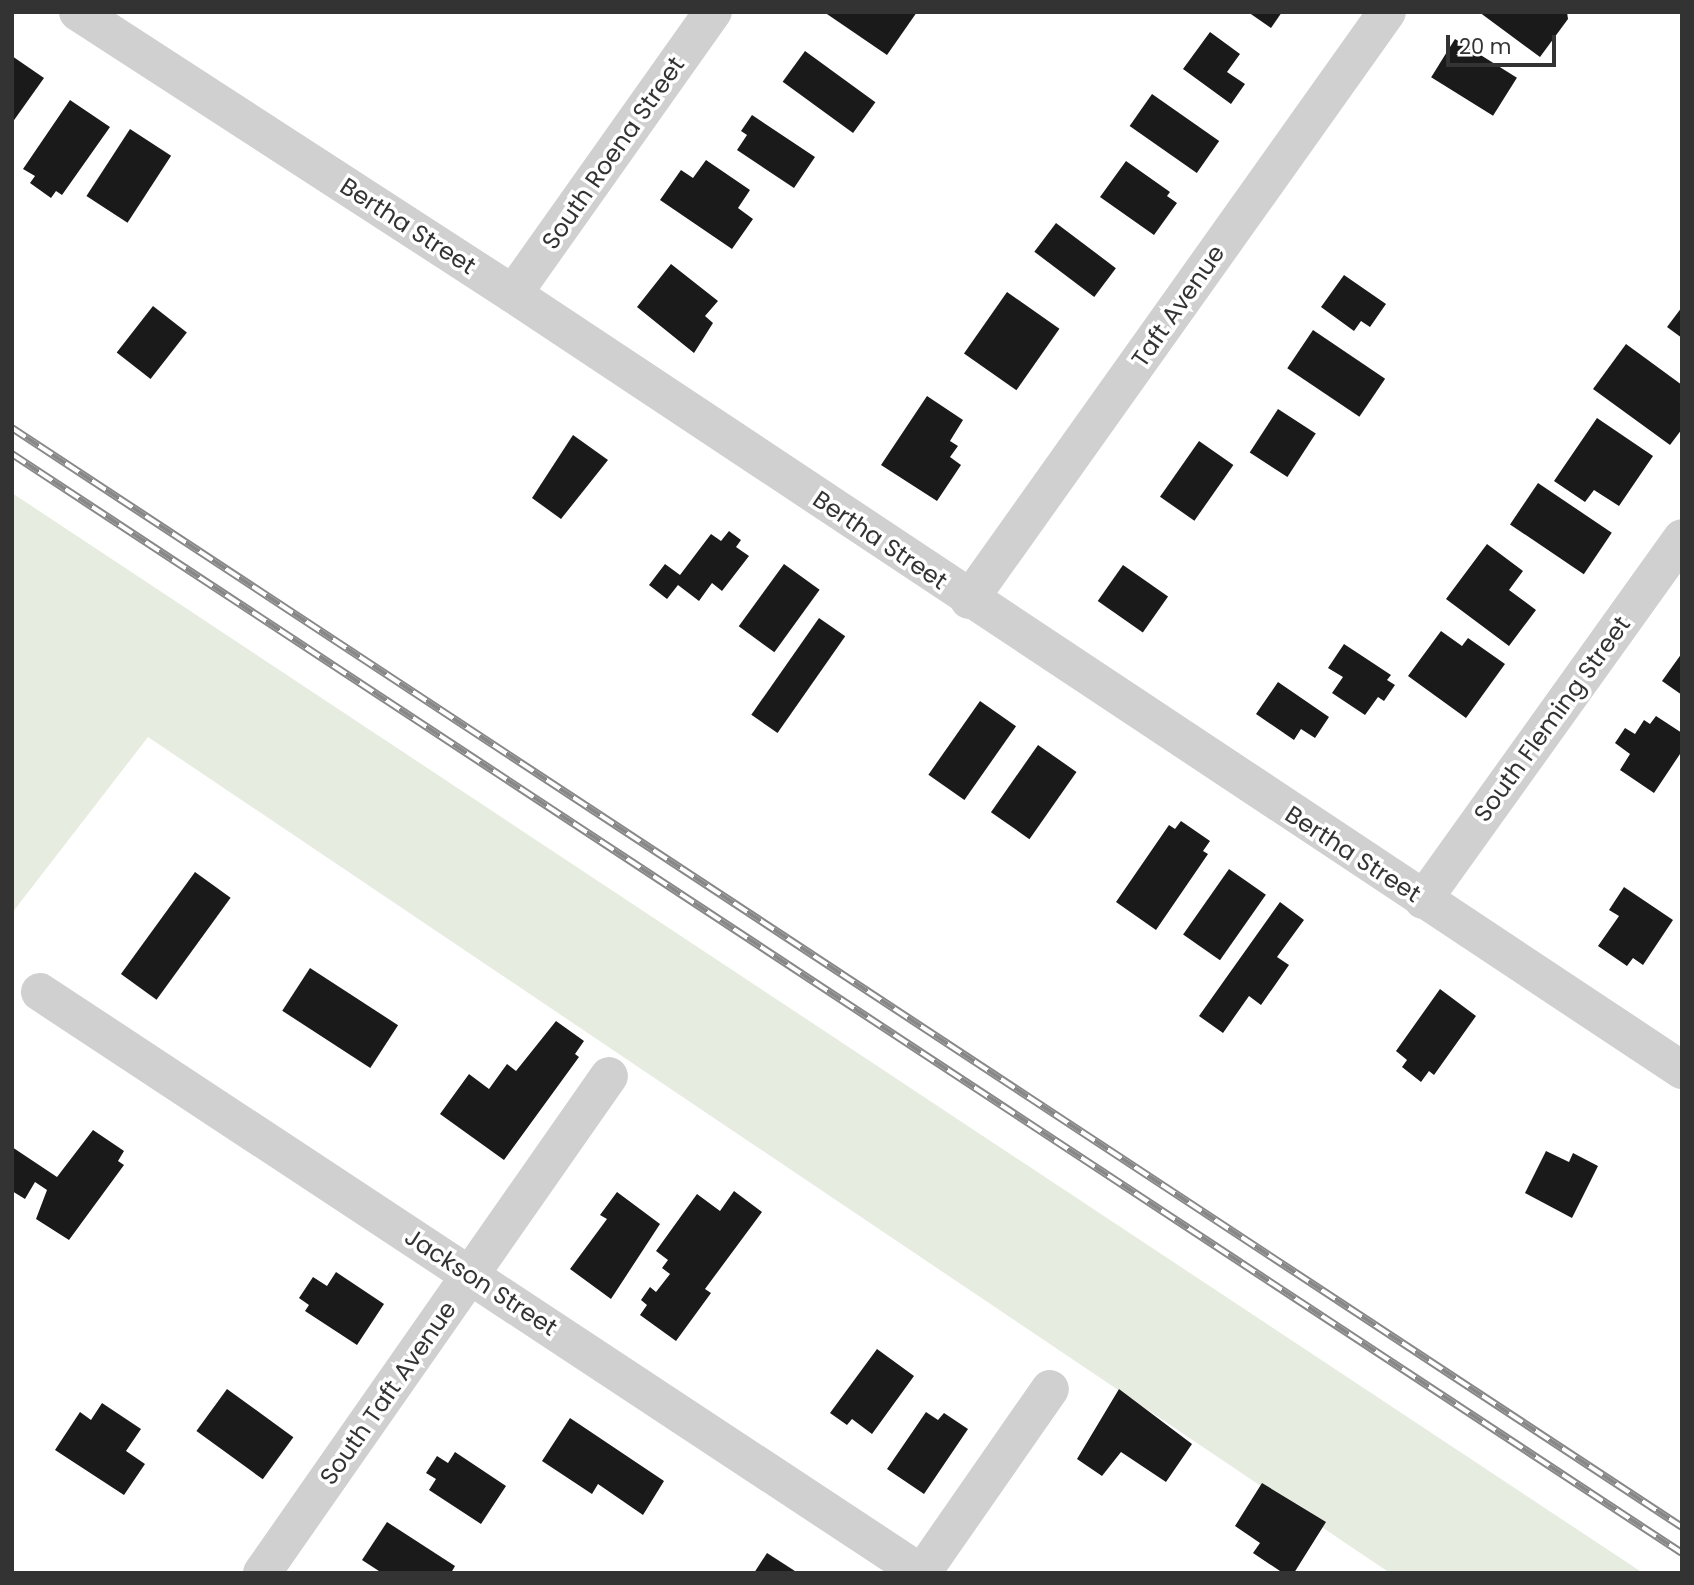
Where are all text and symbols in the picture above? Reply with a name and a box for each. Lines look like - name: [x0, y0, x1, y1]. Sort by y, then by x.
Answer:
- scale bar: [1449, 21, 1559, 65]
- text: 20 m: [1459, 32, 1512, 61]
- street label: South Roena Street: [536, 51, 690, 255]
- street label: Bertha Street: [335, 172, 481, 280]
- street label: Taft Avenue: [1125, 239, 1231, 373]
- street label: Bertha Street: [807, 485, 953, 595]
- street label: South Fleming Street: [1468, 611, 1636, 827]
- street label: Bertha Street: [1280, 800, 1426, 908]
- street label: Jackson Street: [399, 1222, 563, 1342]
- street label: South Taft Avenue: [314, 1296, 462, 1490]

